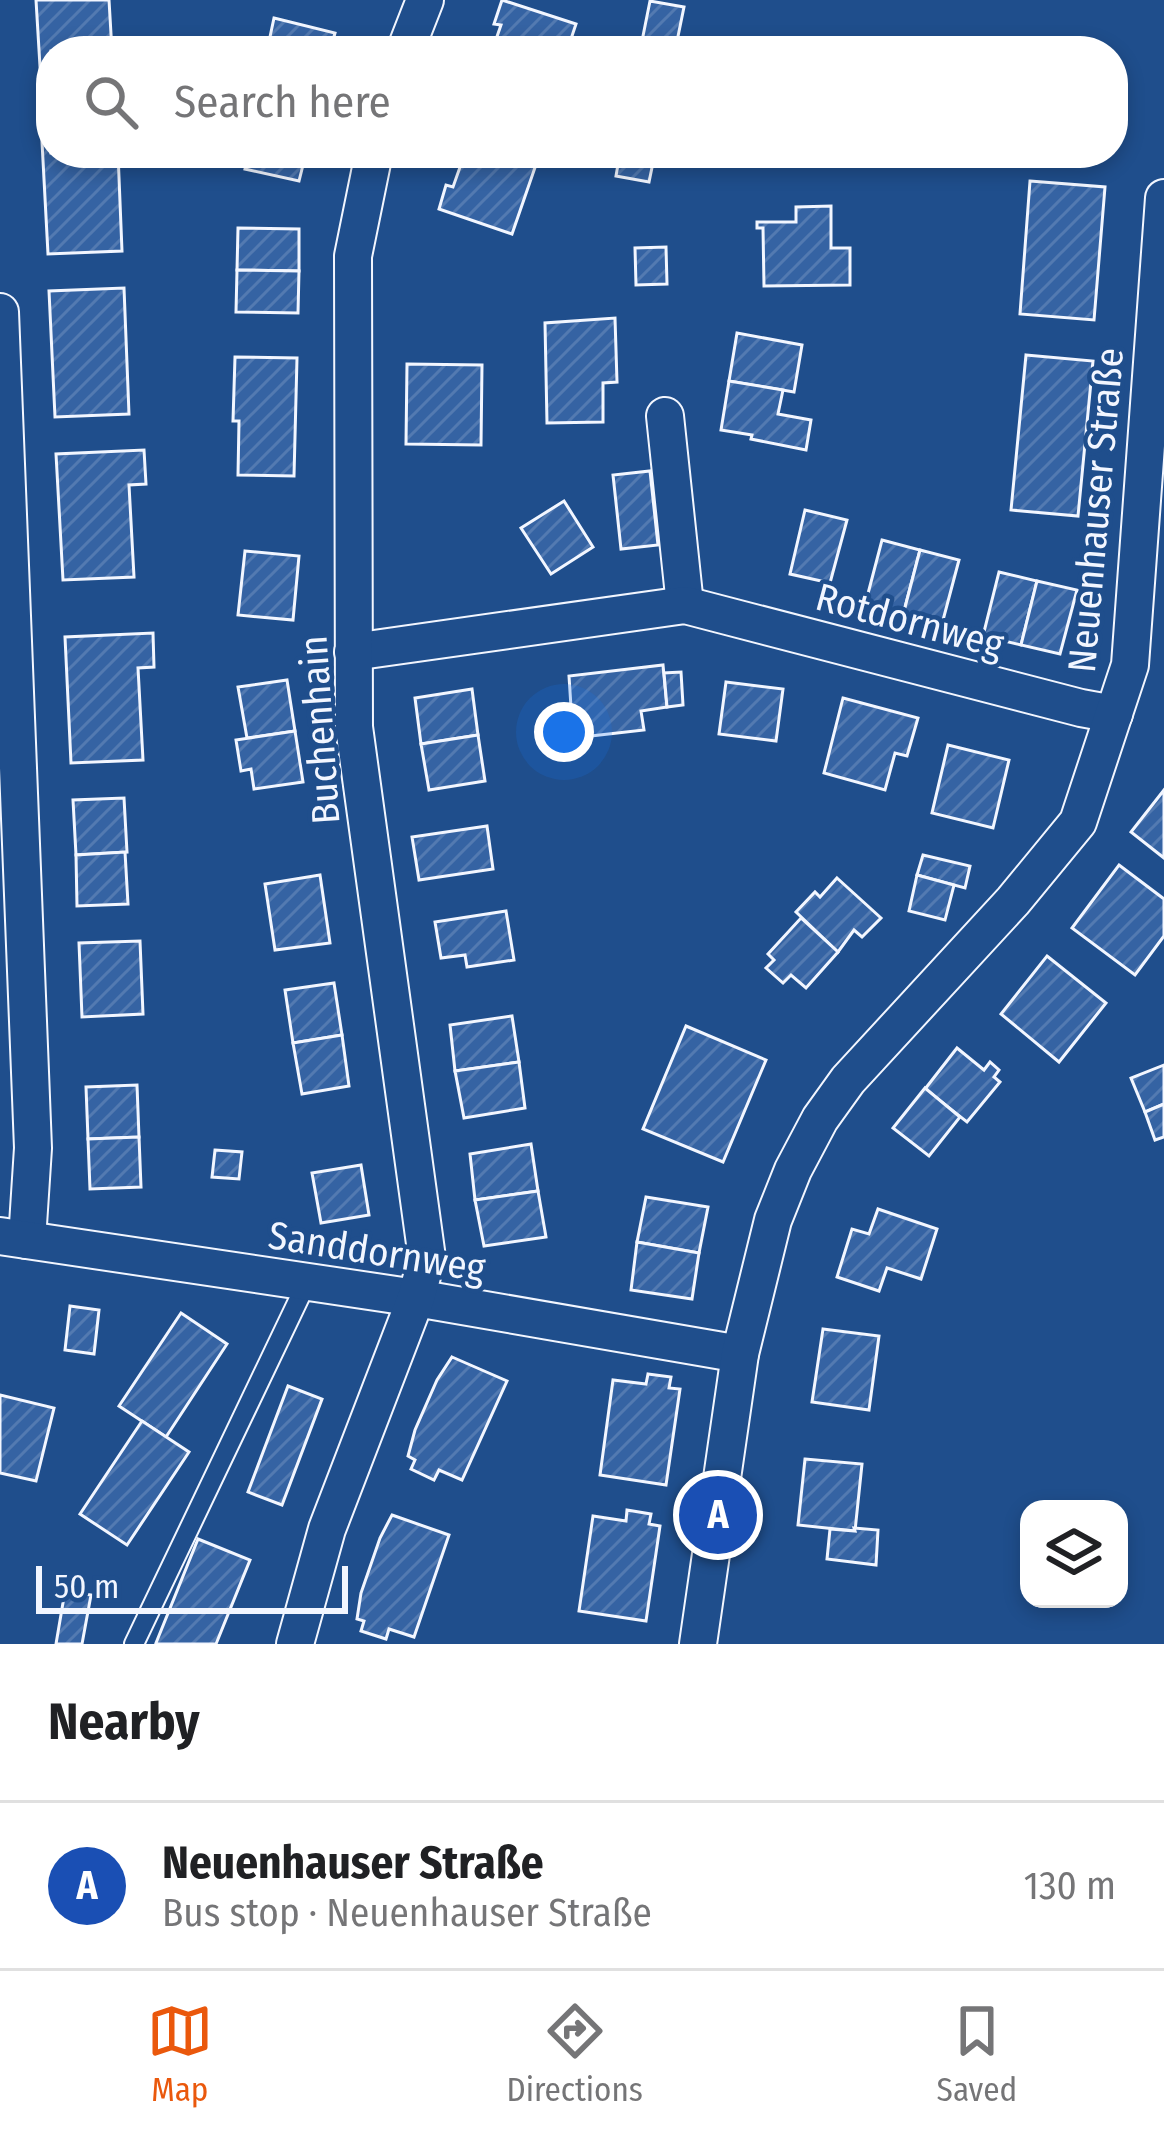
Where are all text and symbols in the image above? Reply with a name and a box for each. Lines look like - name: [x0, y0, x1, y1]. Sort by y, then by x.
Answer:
- search box: [36, 36, 1128, 168]
- icon: search: [78, 69, 144, 135]
- text: Search here: [174, 75, 391, 129]
- street label: Neuenhauser Straße: [1059, 346, 1133, 674]
- street label: Rotdornweg: [811, 574, 1009, 668]
- street label: Buchenhain: [290, 634, 350, 826]
- your location: [534, 702, 594, 762]
- street label: Sanddornweg: [265, 1212, 489, 1292]
- pin: A: [679, 1470, 757, 1560]
- map controls: [1020, 1500, 1128, 1608]
- button: layers: [1020, 1500, 1128, 1608]
- scale bar: [36, 1560, 348, 1613]
- text: 50 m: [54, 1567, 119, 1607]
- text: Nearby: [48, 1691, 200, 1753]
- text: Neuenhauser Straße: [162, 1836, 544, 1890]
- text: A: [76, 1863, 98, 1909]
- text: 130 m: [1024, 1863, 1116, 1909]
- text: Bus stop · Neuenhauser Straße: [162, 1890, 652, 1936]
- tab: Map: [147, 1998, 213, 2110]
- tab: Directions: [506, 1998, 643, 2110]
- tab: Saved: [937, 1998, 1017, 2110]

